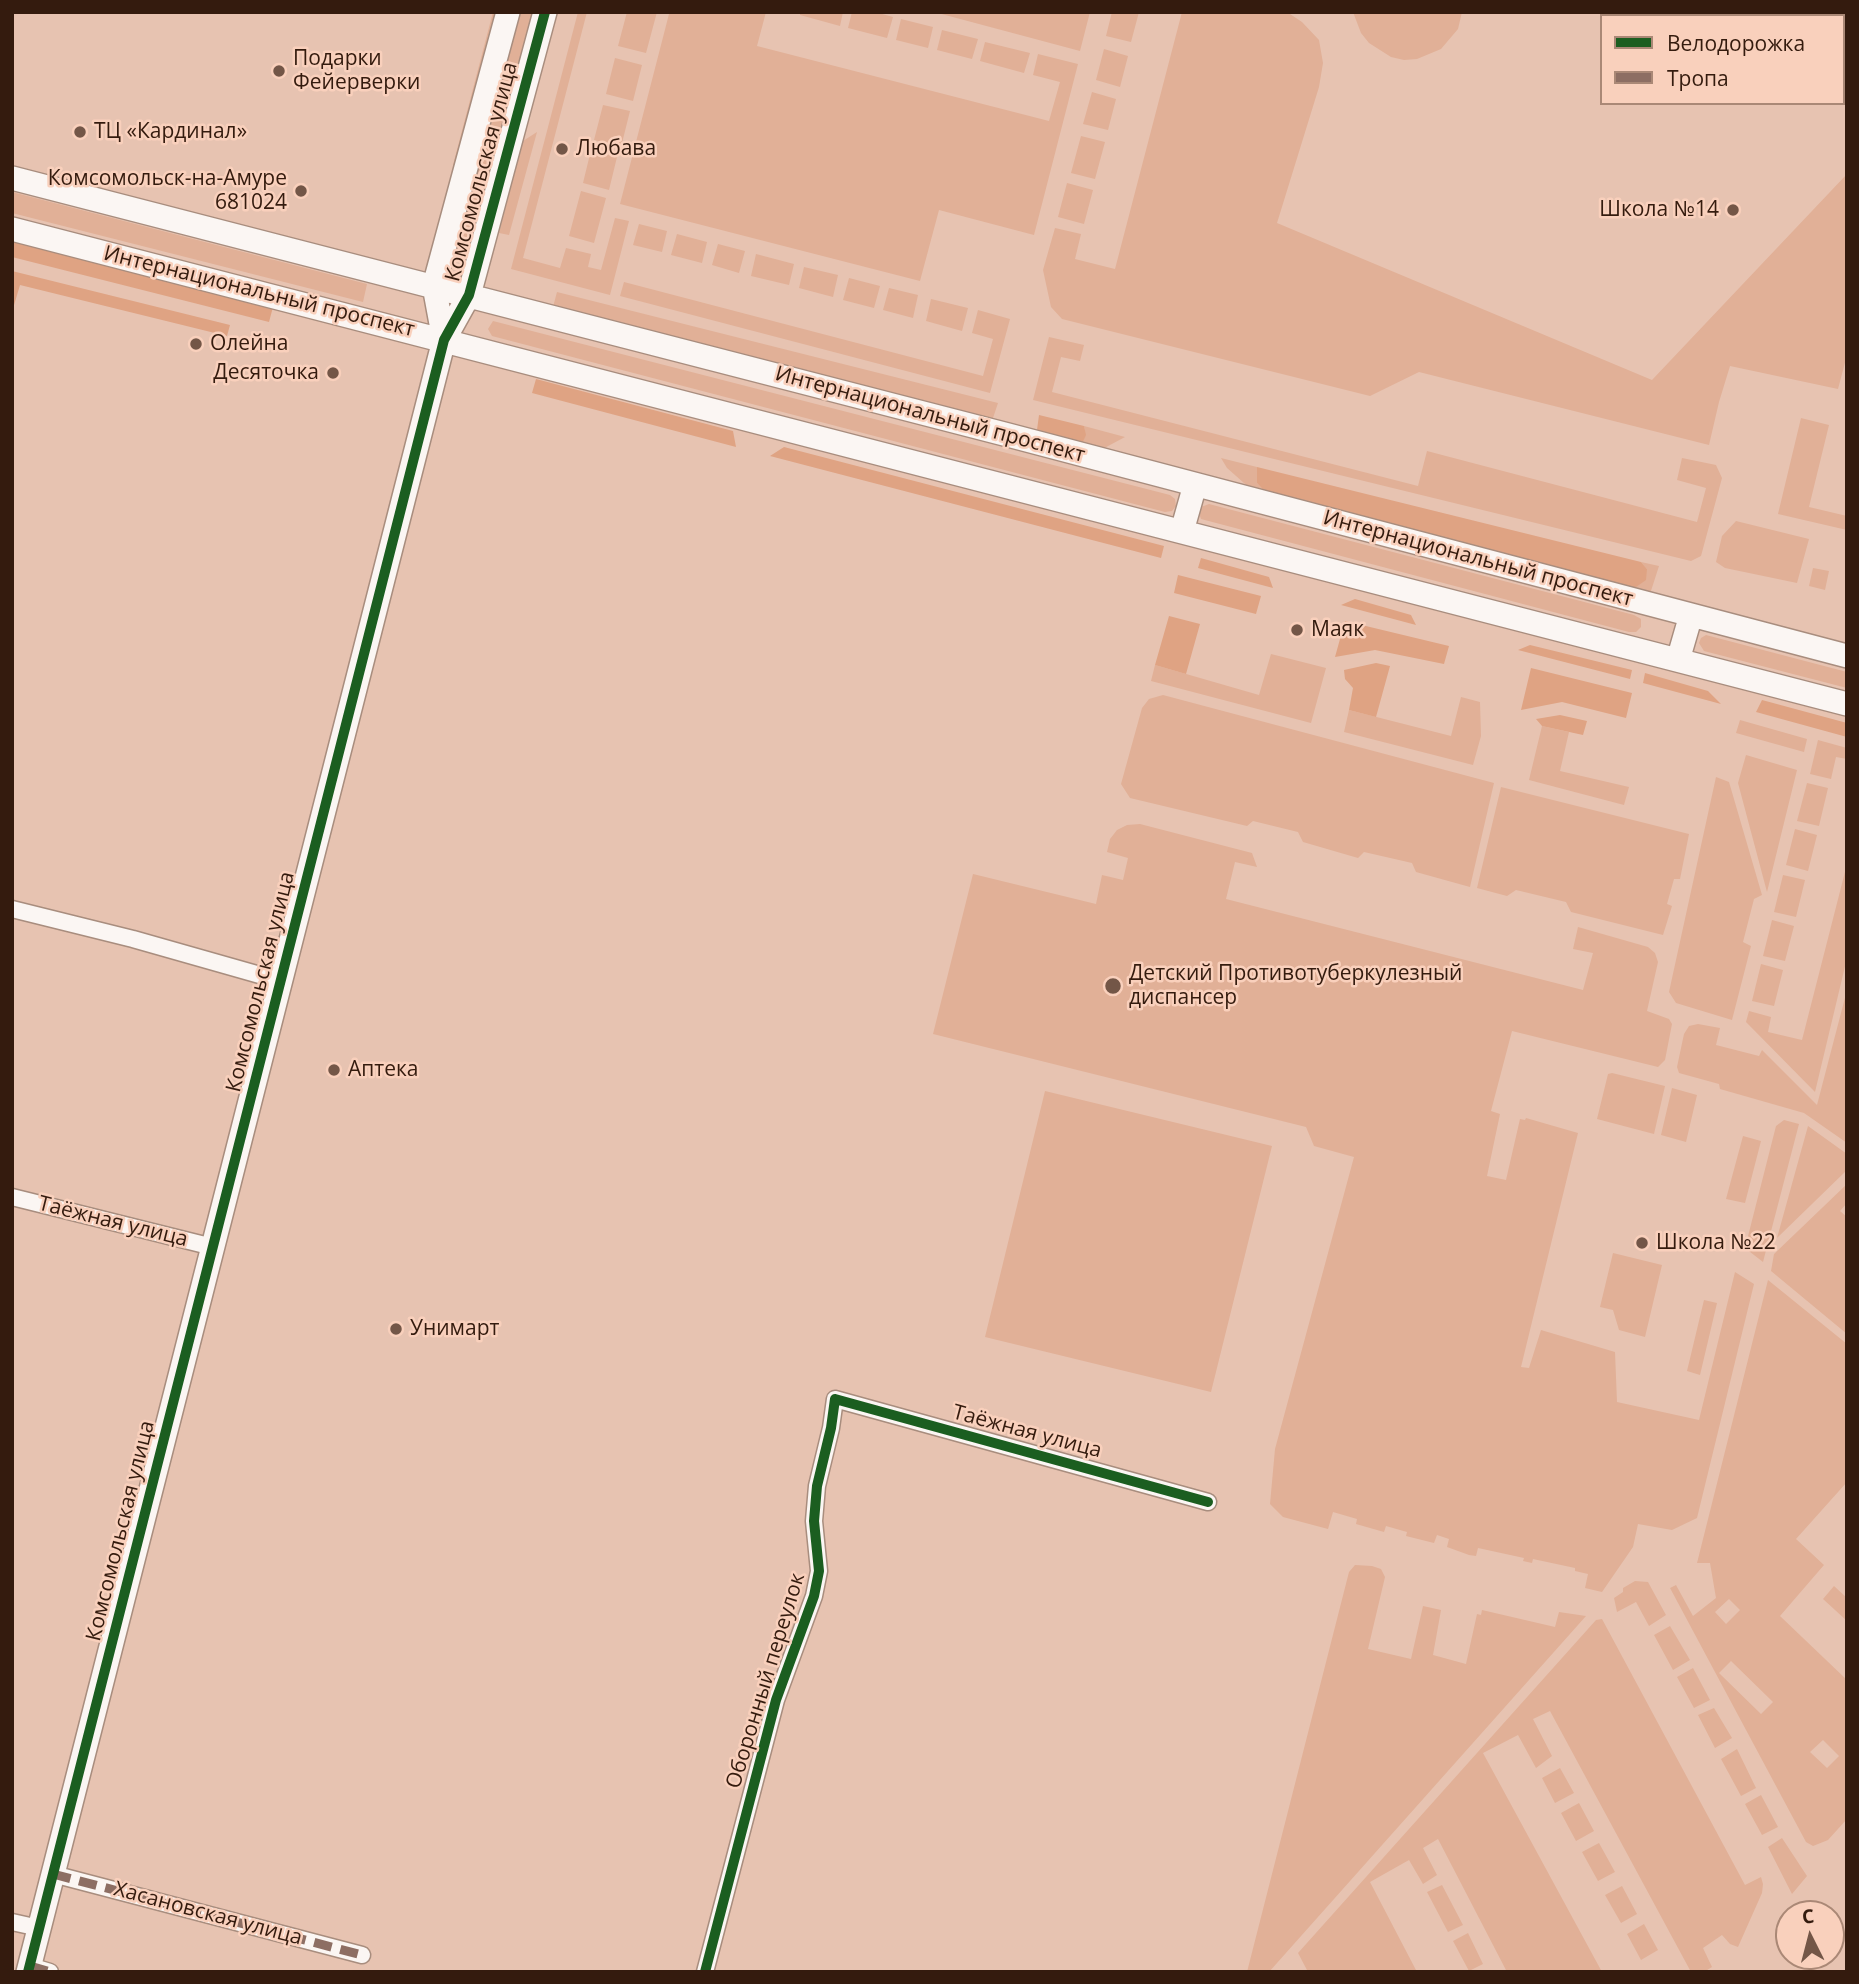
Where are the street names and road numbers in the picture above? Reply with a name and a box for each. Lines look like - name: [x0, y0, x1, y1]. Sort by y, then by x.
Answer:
- street label: Комсомольская улица: [441, 59, 523, 285]
- street label: Интернациональный проспект: [101, 241, 417, 343]
- street label: Интернациональный проспект: [772, 361, 1088, 469]
- street label: Интернациональный проспект: [1320, 505, 1636, 613]
- street label: Комсомольская улица: [221, 869, 301, 1095]
- street label: Таёжная улица: [36, 1191, 190, 1253]
- street label: Таёжная улица: [950, 1400, 1104, 1464]
- street label: Комсомольская улица: [81, 1418, 161, 1644]
- street label: Оборонный переулок: [721, 1570, 811, 1792]
- street label: Хасановская улица: [111, 1877, 305, 1951]

